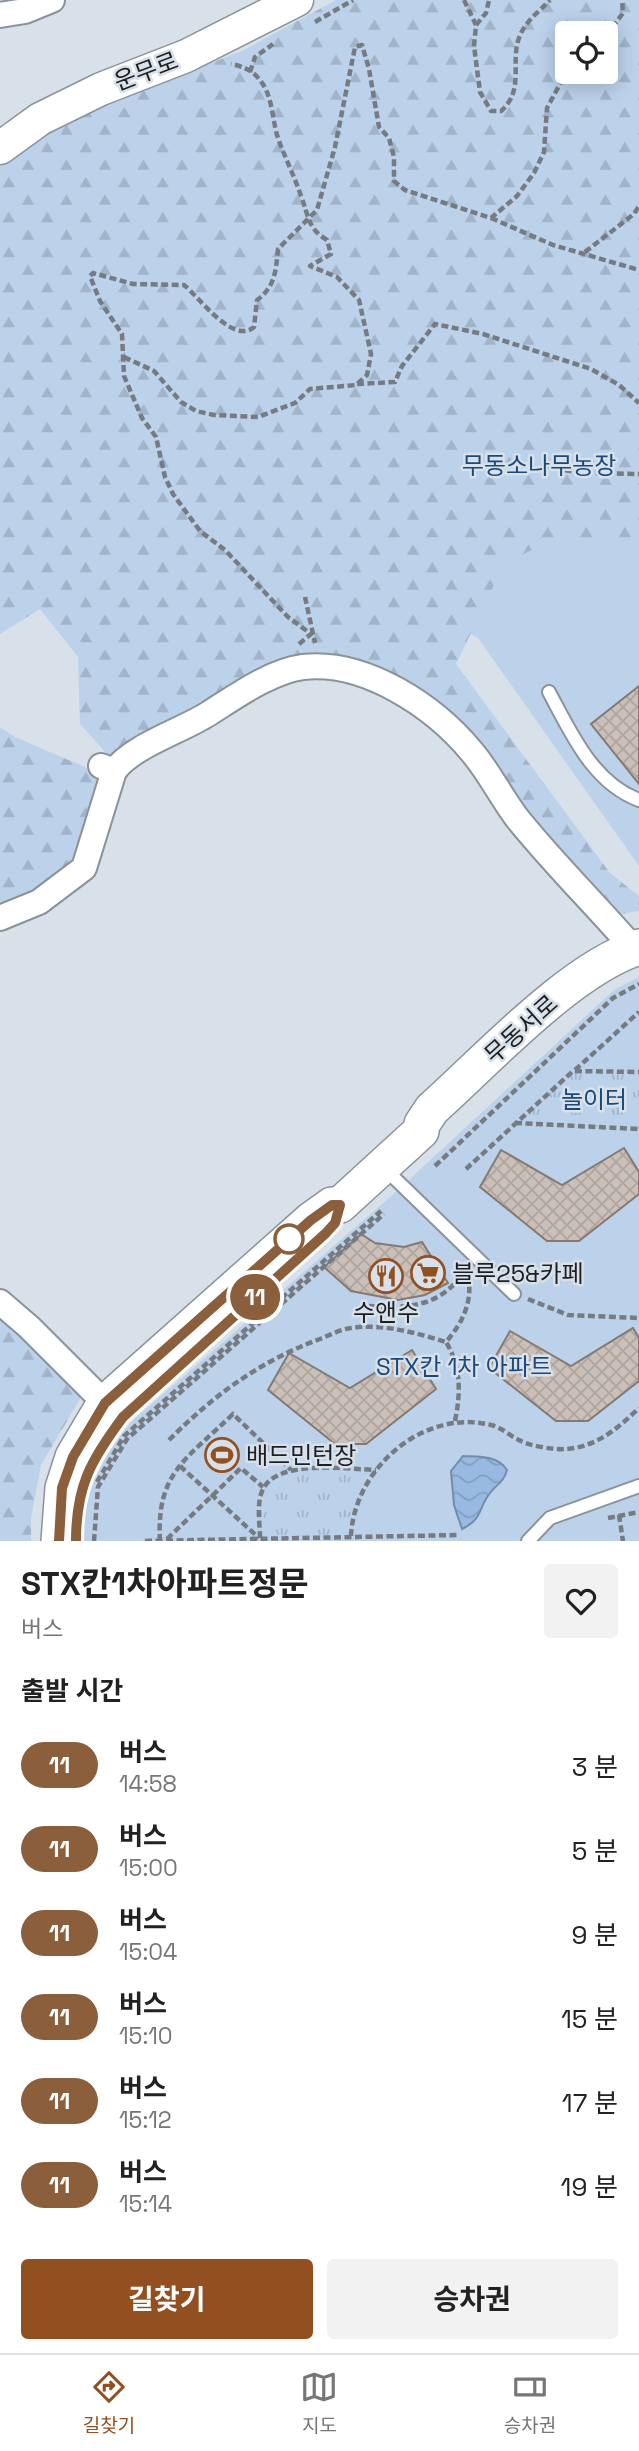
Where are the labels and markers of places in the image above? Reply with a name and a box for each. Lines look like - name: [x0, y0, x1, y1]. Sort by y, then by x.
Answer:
- unlabelled marker: [274, 1224, 304, 1254]
- supermarket icon: 블루25&카페: [409, 1254, 447, 1292]
- restaurant icon: 수앤수: [367, 1257, 405, 1295]
- place label: 블루25&카페: [452, 1258, 584, 1289]
- place label: 수앤수: [353, 1297, 419, 1328]
- sports icon: 배드민턴장: [203, 1436, 241, 1474]
- place label: 배드민턴장: [246, 1440, 356, 1471]

